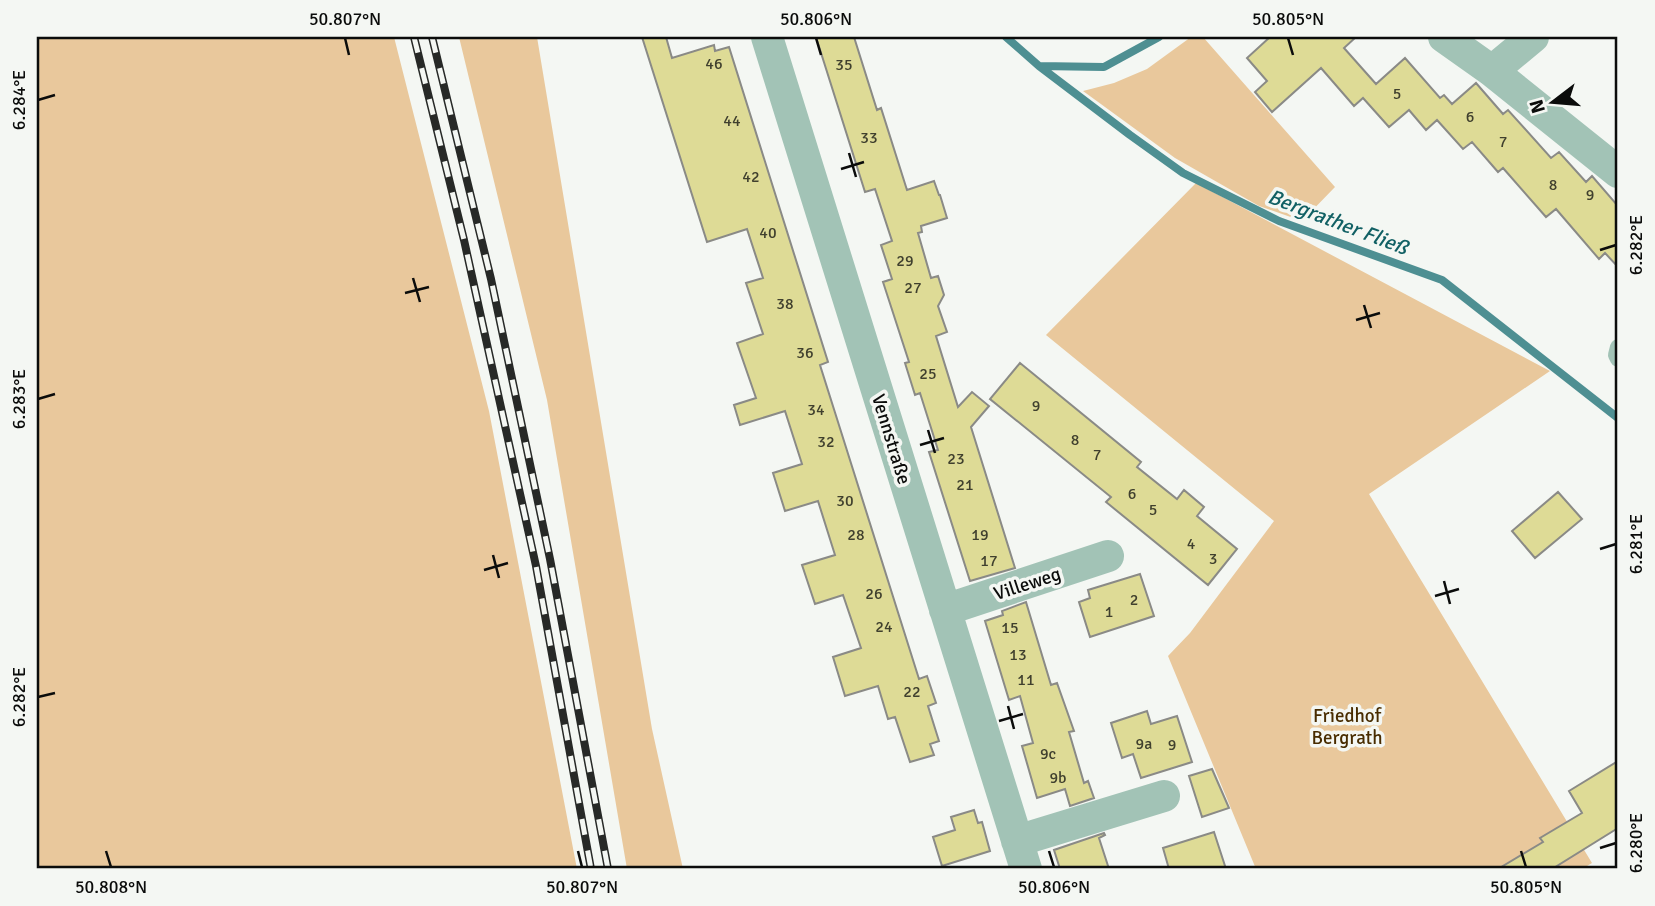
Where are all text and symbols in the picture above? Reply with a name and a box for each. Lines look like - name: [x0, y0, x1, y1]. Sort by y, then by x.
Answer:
- text: 50.807°N: [309, 8, 381, 30]
- text: 50.806°N: [780, 8, 852, 30]
- text: 50.805°N: [1252, 8, 1324, 30]
- house number: 46: [705, 54, 723, 74]
- house number: 35: [835, 55, 853, 75]
- north arrow: [1518, 66, 1588, 136]
- text: 6.284°E: [8, 70, 30, 130]
- house number: 5: [1393, 84, 1401, 104]
- text: N: [1524, 97, 1551, 116]
- house number: 6: [1466, 107, 1474, 127]
- house number: 44: [723, 111, 741, 131]
- house number: 33: [860, 128, 878, 148]
- house number: 7: [1499, 132, 1507, 152]
- house number: 42: [742, 167, 760, 187]
- house number: 8: [1549, 175, 1557, 195]
- water label: Bergrather Fließ: [1264, 183, 1413, 261]
- house number: 9: [1586, 185, 1594, 205]
- text: 6.282°E: [1625, 215, 1647, 275]
- house number: 40: [759, 223, 777, 243]
- house number: 29: [896, 251, 914, 271]
- house number: 27: [904, 278, 922, 298]
- house number: 38: [776, 294, 794, 314]
- house number: 36: [796, 343, 814, 363]
- house number: 25: [919, 364, 937, 384]
- text: 6.283°E: [8, 369, 30, 429]
- street label: Vennstraße: [866, 391, 916, 487]
- house number: 9: [1032, 396, 1040, 416]
- house number: 34: [807, 400, 825, 420]
- house number: 8: [1071, 430, 1079, 450]
- house number: 32: [817, 432, 835, 452]
- house number: 7: [1093, 445, 1101, 465]
- house number: 23: [947, 449, 965, 469]
- house number: 21: [956, 475, 974, 495]
- house number: 6: [1128, 484, 1136, 504]
- house number: 30: [836, 491, 854, 511]
- house number: 5: [1149, 500, 1157, 520]
- text: 6.281°E: [1625, 514, 1647, 574]
- house number: 28: [847, 525, 865, 545]
- house number: 19: [971, 525, 989, 545]
- house number: 4: [1187, 534, 1196, 554]
- house number: 3: [1209, 549, 1217, 569]
- house number: 17: [980, 551, 998, 571]
- street label: Villeweg: [991, 562, 1064, 606]
- house number: 26: [865, 584, 883, 604]
- house number: 2: [1130, 590, 1138, 610]
- house number: 1: [1105, 602, 1113, 622]
- house number: 24: [875, 617, 893, 637]
- house number: 15: [1001, 618, 1019, 638]
- house number: 13: [1009, 645, 1027, 665]
- text: 6.282°E: [8, 667, 30, 727]
- house number: 11: [1017, 670, 1035, 690]
- house number: 22: [903, 682, 921, 702]
- park label: Friedhof Bergrath: [1311, 704, 1383, 750]
- house number: 9a: [1136, 734, 1152, 754]
- house number: 9: [1168, 735, 1176, 755]
- house number: 9c: [1040, 744, 1056, 764]
- house number: 9b: [1049, 768, 1067, 788]
- text: 6.280°E: [1625, 813, 1647, 873]
- text: 50.808°N: [75, 876, 147, 898]
- text: 50.807°N: [546, 876, 618, 898]
- text: 50.806°N: [1018, 876, 1090, 898]
- text: 50.805°N: [1490, 876, 1562, 898]

